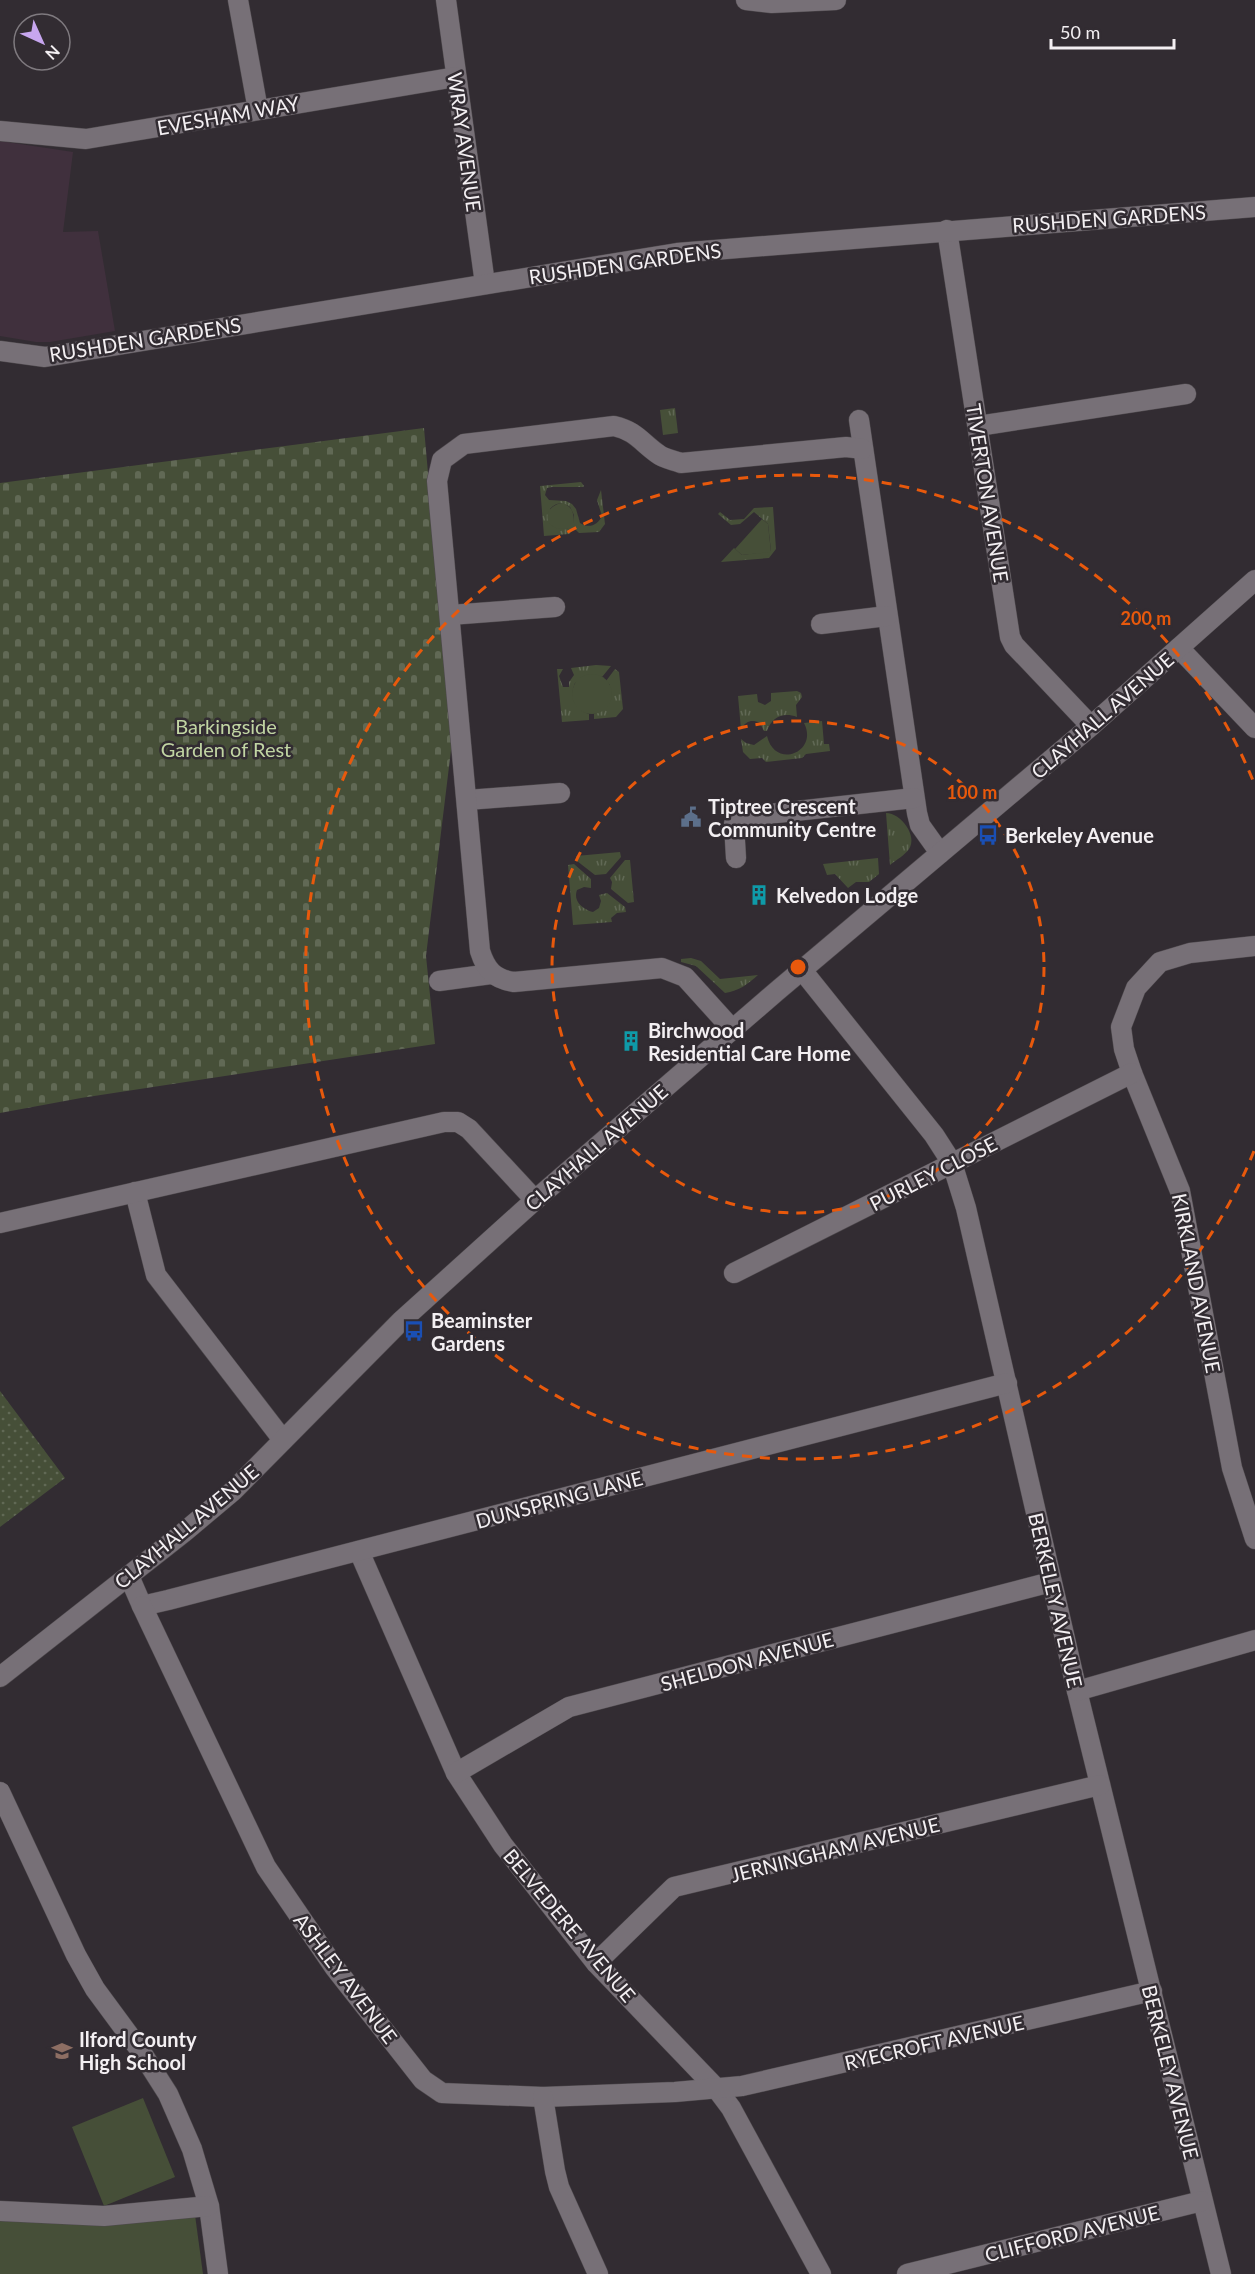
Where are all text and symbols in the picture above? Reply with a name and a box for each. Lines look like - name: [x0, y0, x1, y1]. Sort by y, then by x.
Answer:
- north arrow: [12, 12, 72, 72]
- scale bar: [1051, 12, 1174, 50]
- text: 50 m: [1060, 21, 1100, 43]
- text: N: [42, 42, 64, 64]
- street label: WRAY AVENUE: [443, 71, 487, 213]
- street label: EVESHAM WAY: [155, 91, 302, 139]
- street label: RUSHDEN GARDENS: [1011, 199, 1207, 237]
- street label: RUSHDEN GARDENS: [527, 238, 723, 288]
- street label: RUSHDEN GARDENS: [47, 312, 243, 366]
- street label: TIVERTON AVENUE: [962, 402, 1014, 584]
- text: 200 m: [1121, 607, 1171, 629]
- street label: CLAYHALL AVENUE: [1026, 647, 1178, 783]
- park label: Barkingside Garden of Rest: [161, 714, 291, 761]
- text: 100 m: [947, 781, 997, 803]
- place label: Tiptree Crescent Community Centre: [708, 794, 876, 841]
- public building icon: Tiptree Crescent Community Centre: [679, 805, 703, 829]
- bus stop icon: Berkeley Avenue: [976, 823, 1000, 847]
- place label: Berkeley Avenue: [1005, 823, 1154, 847]
- building icon: Kelvedon Lodge: [747, 883, 771, 907]
- place label: Kelvedon Lodge: [776, 883, 919, 907]
- centre of rings: [788, 957, 808, 977]
- place label: Birchwood Residential Care Home: [648, 1018, 851, 1065]
- building icon: Birchwood Residential Care Home: [619, 1029, 643, 1053]
- street label: CLAYHALL AVENUE: [520, 1079, 672, 1215]
- street label: PURLEY CLOSE: [866, 1131, 1000, 1215]
- street label: KIRKLAND AVENUE: [1168, 1191, 1226, 1375]
- place label: Beaminster Gardens: [431, 1308, 533, 1355]
- bus stop icon: Beaminster Gardens: [402, 1319, 426, 1343]
- street label: CLAYHALL AVENUE: [109, 1459, 263, 1593]
- street label: DUNSPRING LANE: [473, 1465, 645, 1533]
- street label: BERKELEY AVENUE: [1024, 1510, 1088, 1690]
- street label: SHELDON AVENUE: [658, 1626, 836, 1696]
- street label: JERNINGHAM AVENUE: [728, 1811, 942, 1887]
- street label: BELVEDERE AVENUE: [499, 1844, 641, 2006]
- street label: ASHLEY AVENUE: [289, 1908, 403, 2048]
- street label: BERKELEY AVENUE: [1138, 1982, 1204, 2162]
- street label: RYECROFT AVENUE: [842, 2010, 1026, 2074]
- place label: Ilford County High School: [79, 2027, 197, 2074]
- school or university icon: Ilford County High School: [50, 2039, 74, 2063]
- street label: CLIFFORD AVENUE: [982, 2200, 1162, 2266]

